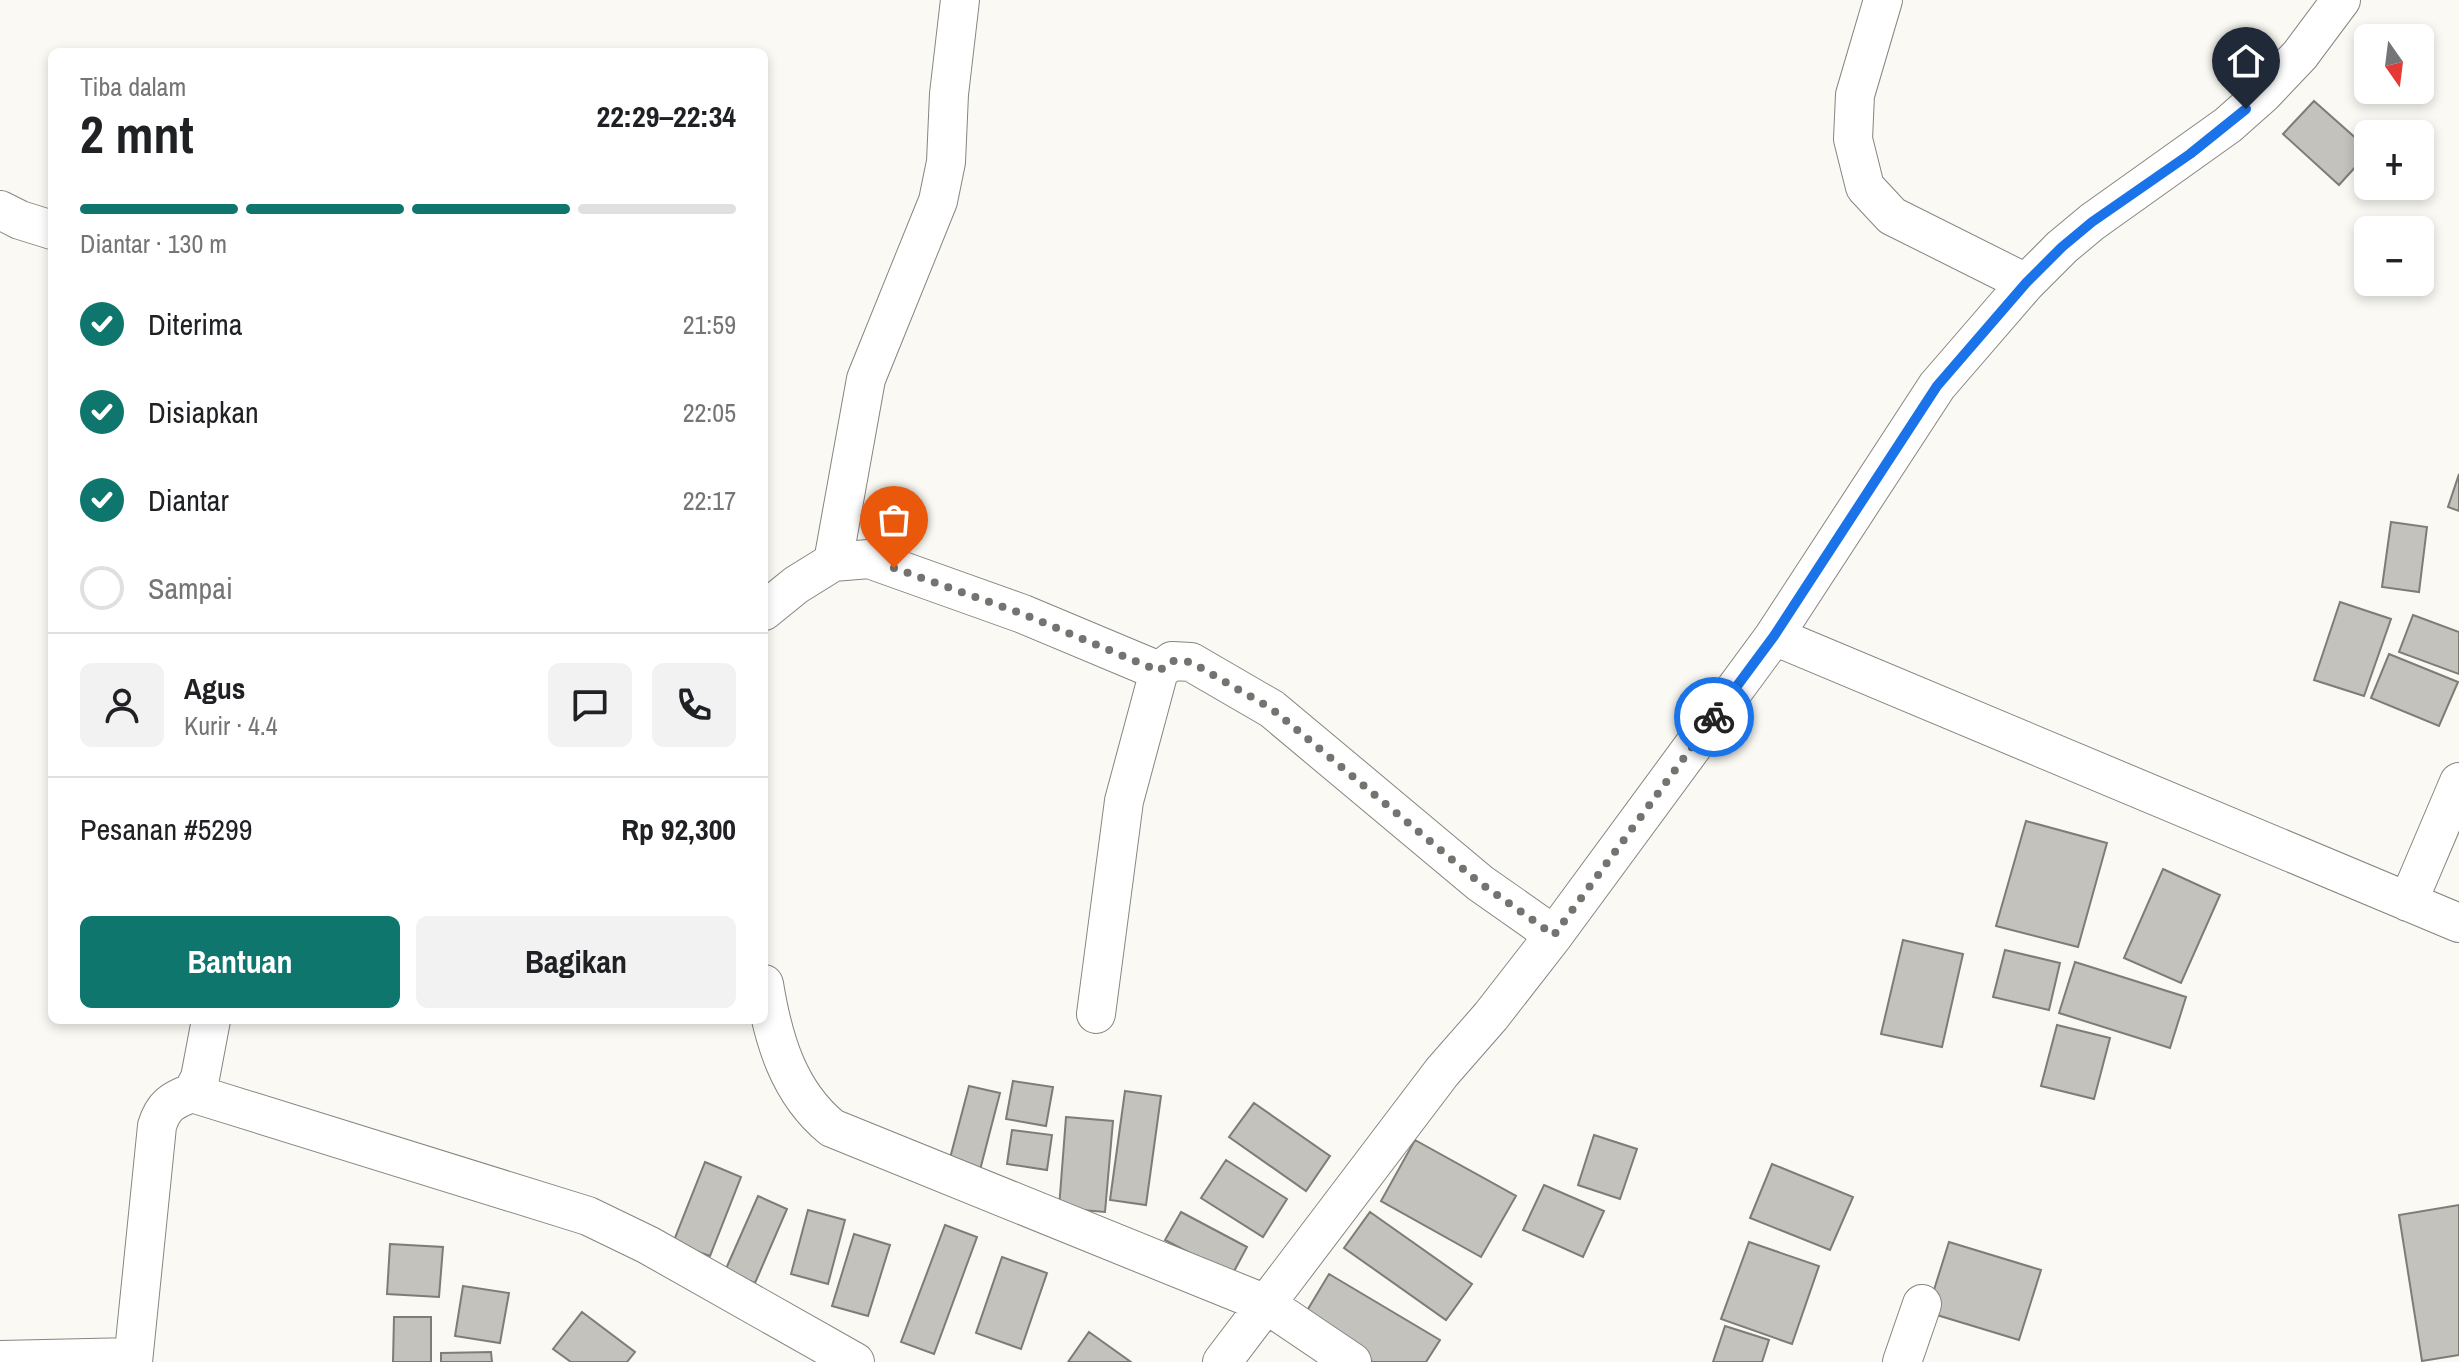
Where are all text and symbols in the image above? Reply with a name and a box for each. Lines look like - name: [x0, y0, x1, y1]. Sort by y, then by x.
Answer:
- north arrow: [2354, 24, 2434, 104]
- map controls: [2354, 24, 2434, 296]
- pin: [2212, 27, 2280, 109]
- icon: home: [2224, 39, 2268, 83]
- text: Tiba dalam: [80, 69, 186, 104]
- text: 22:29–22:34: [597, 96, 736, 136]
- text: 2 mnt: [80, 99, 194, 169]
- button: +: [2354, 120, 2434, 200]
- button: −: [2354, 216, 2434, 296]
- text: Diantar · 130 m: [80, 226, 227, 261]
- icon: check: [80, 302, 124, 346]
- text: Diterima: [148, 304, 242, 344]
- text: 21:59: [683, 307, 736, 342]
- icon: check: [80, 390, 124, 434]
- text: Disiapkan: [148, 392, 259, 432]
- text: 22:05: [683, 395, 736, 430]
- icon: check: [80, 478, 124, 522]
- text: Diantar: [148, 480, 229, 520]
- text: 22:17: [683, 483, 736, 518]
- pin: [860, 486, 928, 568]
- icon: bag: [872, 498, 916, 542]
- text: Sampai: [148, 568, 233, 608]
- button: person: [80, 663, 164, 747]
- button: chat: [548, 663, 632, 747]
- button: phone: [652, 663, 736, 747]
- text: Agus: [184, 668, 246, 708]
- courier: [1674, 677, 1754, 757]
- icon: bike: [1692, 695, 1736, 739]
- text: Kurir · 4.4: [184, 708, 278, 743]
- text: Pesanan #5299: [80, 809, 252, 849]
- text: Rp 92,300: [621, 809, 736, 849]
- button: Bantuan: [80, 916, 400, 1008]
- button: Bagikan: [416, 916, 736, 1008]

